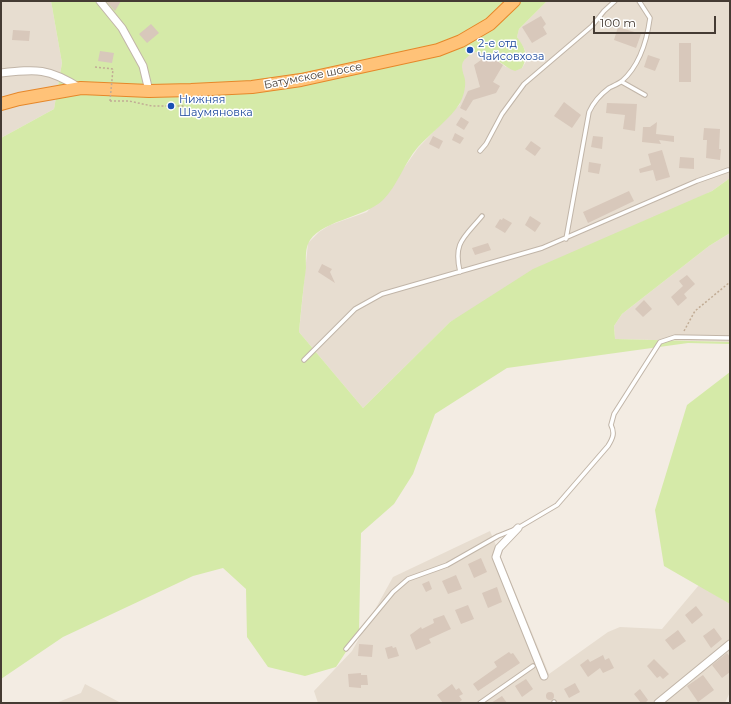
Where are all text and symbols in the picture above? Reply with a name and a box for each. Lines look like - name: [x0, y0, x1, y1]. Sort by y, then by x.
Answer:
- scale bar: [595, 8, 718, 34]
- text: 100 m: [600, 15, 636, 30]
- place label: 2-е отд Чайсовхоза: [478, 37, 545, 63]
- marker: 2-е отд Чайсовхоза: [465, 45, 475, 55]
- street label: Батумское шоссе: [263, 60, 363, 92]
- place label: Нижняя Шаумяновка: [179, 93, 253, 119]
- marker: Нижняя Шаумяновка: [166, 101, 176, 111]

